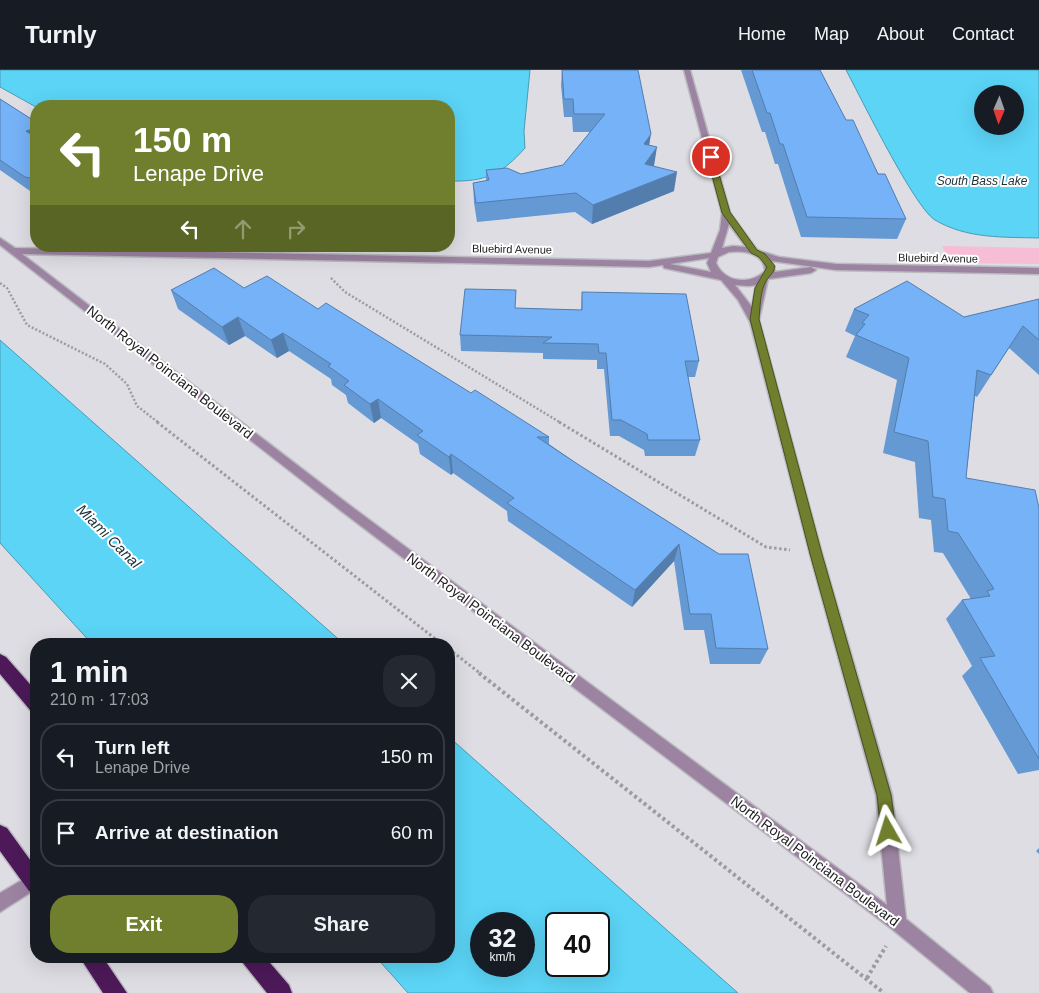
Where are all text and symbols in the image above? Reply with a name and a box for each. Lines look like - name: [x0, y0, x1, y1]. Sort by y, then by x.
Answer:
- text: Turnly: [25, 21, 97, 48]
- text: Home: [738, 24, 786, 44]
- text: Map: [814, 24, 849, 44]
- text: About: [877, 24, 924, 44]
- text: Contact: [952, 24, 1014, 44]
- north arrow: [974, 85, 1024, 135]
- map controls: [974, 85, 1024, 135]
- icon: left: [50, 120, 115, 185]
- text: 150 m: [133, 120, 232, 159]
- pin: [690, 136, 732, 178]
- icon: arrive: [697, 143, 725, 171]
- text: Lenape Drive: [133, 161, 264, 186]
- water label: South Bass Lake: [937, 174, 1028, 188]
- icon: left: [176, 215, 204, 243]
- icon: ahead: [229, 215, 257, 243]
- icon: right: [282, 215, 310, 243]
- street label: Bluebird Avenue: [472, 242, 552, 256]
- street label: Bluebird Avenue: [898, 251, 978, 265]
- street label: North Royal Poinciana Boulevard: [84, 302, 256, 442]
- water label: Miami Canal: [74, 501, 145, 572]
- street label: North Royal Poinciana Boulevard: [404, 550, 578, 686]
- text: 1 min: [50, 655, 128, 688]
- button: close: [383, 655, 435, 707]
- text: 210 m · 17:03: [50, 691, 149, 708]
- text: Turn left: [95, 737, 170, 758]
- icon: left: [52, 743, 80, 771]
- text: 150 m: [380, 746, 433, 767]
- text: Lenape Drive: [95, 759, 190, 776]
- street label: North Royal Poinciana Boulevard: [728, 793, 902, 929]
- position arrow: [861, 804, 913, 856]
- icon: arrive: [52, 819, 80, 847]
- text: Arrive at destination: [95, 822, 279, 843]
- text: 60 m: [391, 822, 433, 843]
- button: Exit: [50, 895, 238, 953]
- button: Share: [248, 895, 435, 953]
- speed limit sign: 40: [545, 912, 610, 977]
- text: 32: [489, 924, 516, 952]
- text: km/h: [489, 950, 516, 964]

